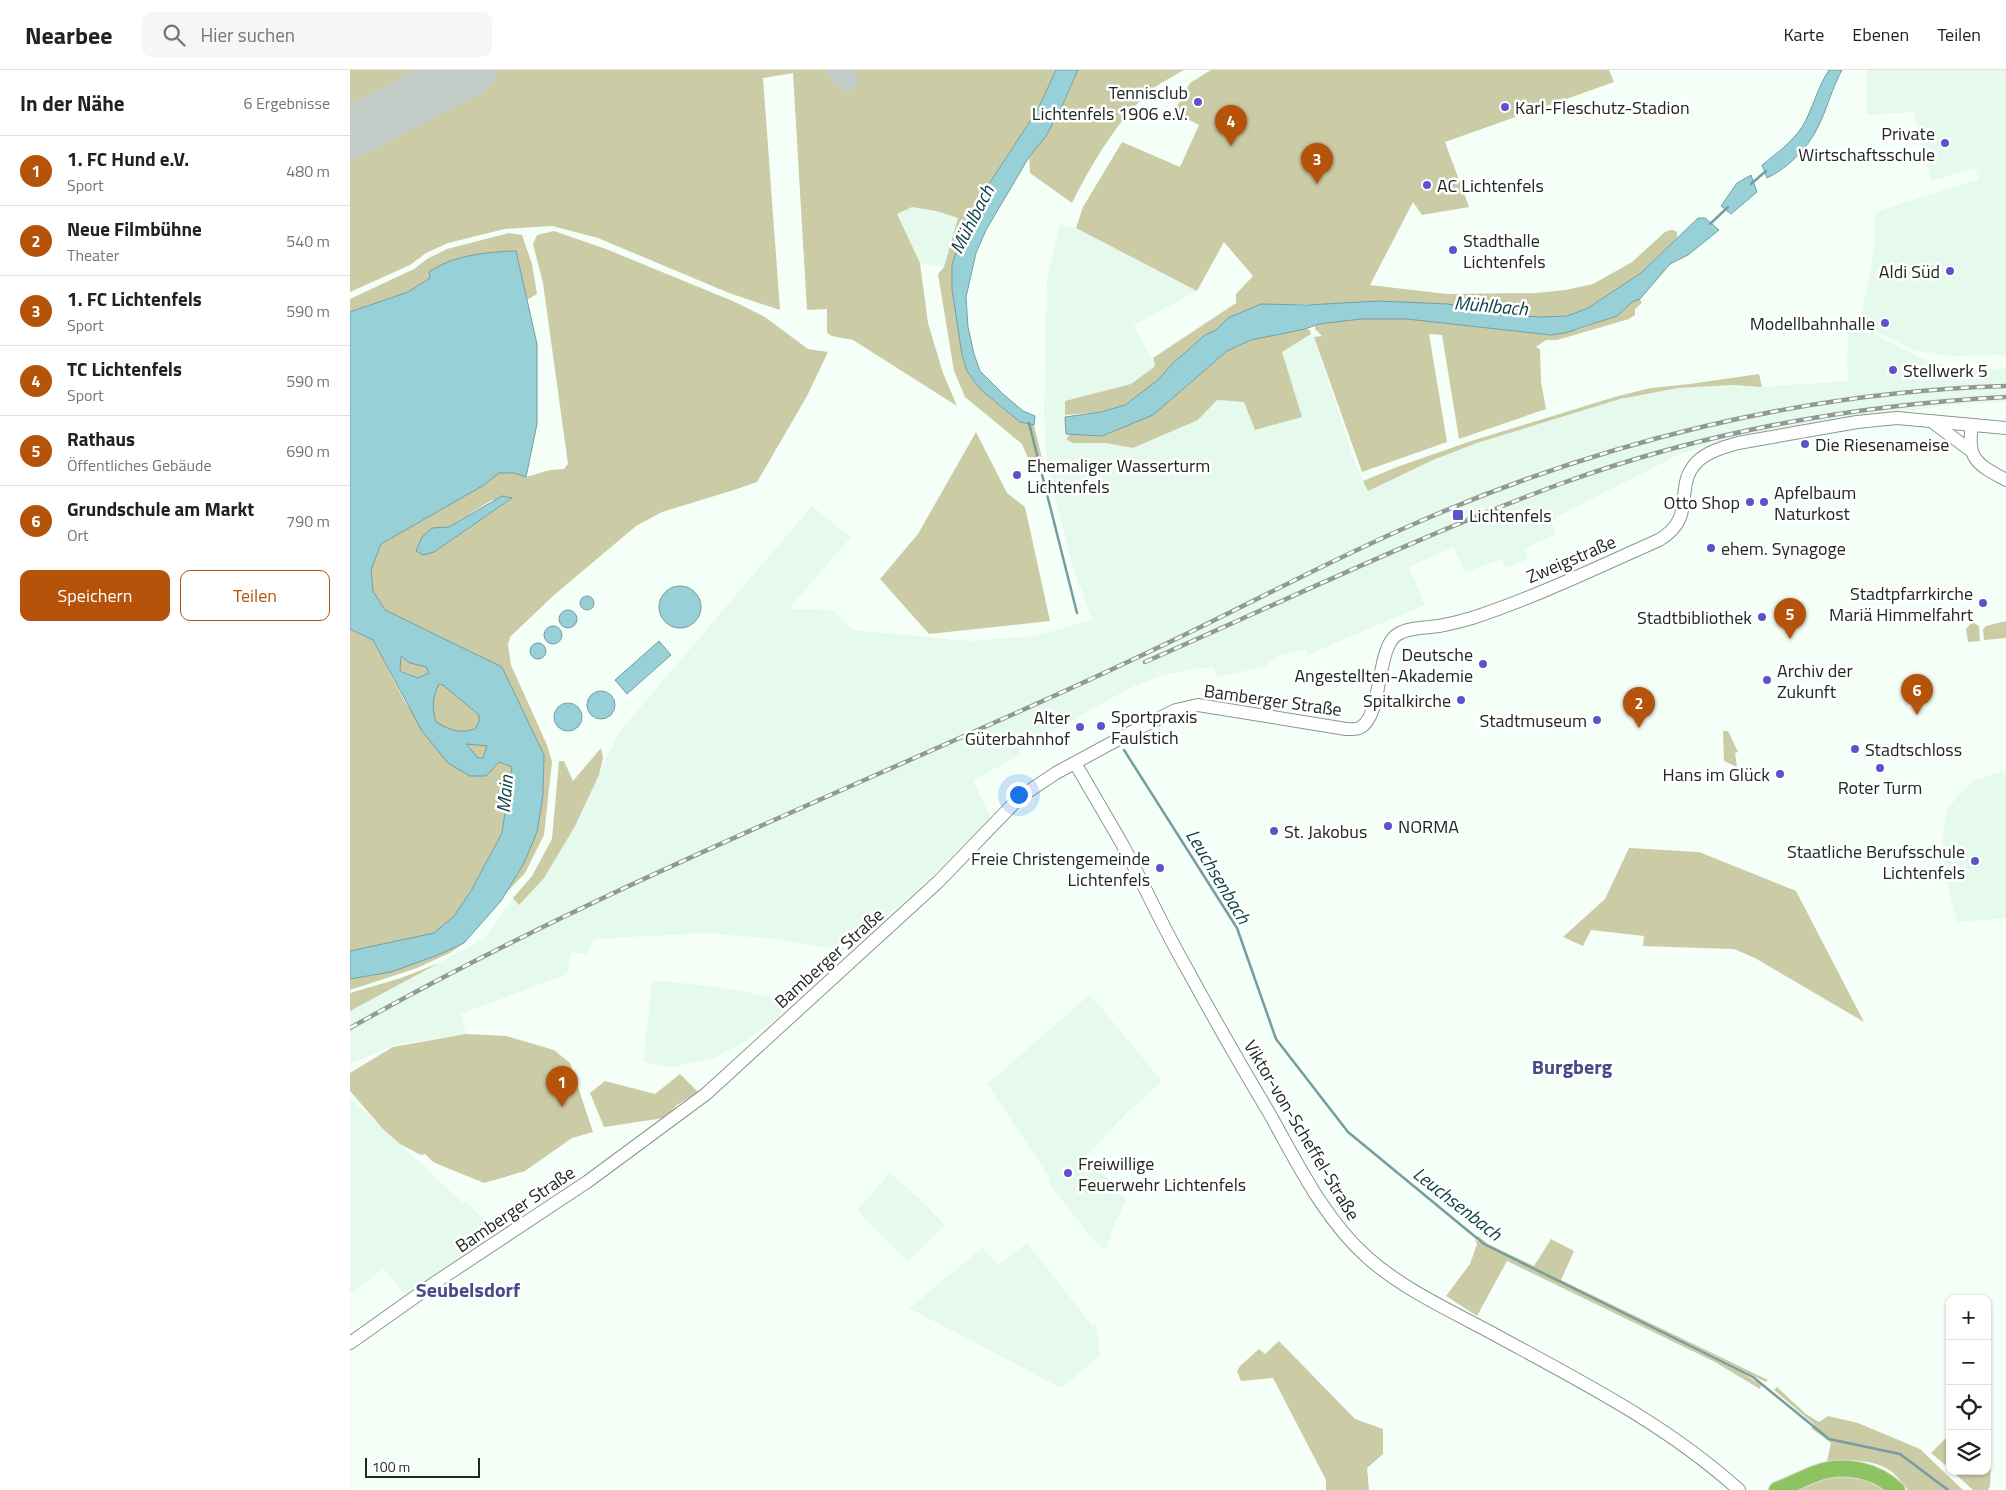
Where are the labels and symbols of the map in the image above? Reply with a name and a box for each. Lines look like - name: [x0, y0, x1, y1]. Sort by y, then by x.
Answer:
- place label: Tennisclub Lichtenfels 1906 e.V.: [1032, 79, 1188, 127]
- place label: Karl-Fleschutz-Stadion: [1515, 94, 1690, 121]
- marker: Tennisclub Lichtenfels 1906 e.V.: [1192, 96, 1204, 108]
- marker: Karl-Fleschutz-Stadion: [1499, 101, 1511, 113]
- pin: 4: [1215, 105, 1247, 146]
- place label: Private Wirtschaftsschule: [1798, 120, 1935, 168]
- marker: Private Wirtschaftsschule: [1939, 137, 1951, 149]
- pin: 3: [1301, 143, 1333, 184]
- place label: AC Lichtenfels: [1437, 172, 1544, 199]
- water label: Mühlbach: [941, 179, 1001, 259]
- marker: AC Lichtenfels: [1421, 179, 1433, 191]
- place label: Stadthalle Lichtenfels: [1463, 227, 1546, 275]
- marker: Stadthalle Lichtenfels: [1447, 244, 1459, 256]
- place label: Aldi Süd: [1879, 258, 1940, 285]
- marker: Aldi Süd: [1944, 265, 1956, 277]
- water label: Mühlbach: [1453, 287, 1530, 323]
- place label: Modellbahnhalle: [1750, 310, 1875, 337]
- marker: Modellbahnhalle: [1879, 317, 1891, 329]
- place label: Stellwerk 5: [1903, 357, 1988, 384]
- marker: Stellwerk 5: [1887, 364, 1899, 376]
- place label: Die Riesenameise: [1815, 431, 1949, 458]
- marker: Die Riesenameise: [1799, 438, 1811, 450]
- place label: Ehemaliger Wasserturm Lichtenfels: [1027, 452, 1210, 500]
- marker: Ehemaliger Wasserturm Lichtenfels: [1011, 469, 1023, 481]
- place label: Apfelbaum Naturkost: [1774, 479, 1856, 527]
- place label: Otto Shop: [1664, 489, 1740, 516]
- marker: Otto Shop: [1744, 496, 1756, 508]
- marker: Apfelbaum Naturkost: [1758, 496, 1770, 508]
- place label: Lichtenfels: [1469, 502, 1552, 529]
- marker: Lichtenfels: [1451, 508, 1465, 522]
- street label: Zweigstraße: [1522, 528, 1620, 590]
- place label: ehem. Synagoge: [1721, 535, 1846, 562]
- marker: ehem. Synagoge: [1705, 542, 1717, 554]
- place label: Stadtpfarrkirche Mariä Himmelfahrt: [1829, 580, 1974, 628]
- marker: Stadtpfarrkirche Mariä Himmelfahrt: [1977, 597, 1989, 609]
- pin: 5: [1774, 598, 1806, 639]
- place label: Stadtbibliothek: [1637, 604, 1752, 631]
- marker: Stadtbibliothek: [1756, 611, 1768, 623]
- place label: Deutsche Angestellten-Akademie: [1294, 641, 1473, 689]
- place label: Archiv der Zukunft: [1777, 657, 1853, 705]
- marker: Deutsche Angestellten-Akademie: [1477, 658, 1489, 670]
- marker: Archiv der Zukunft: [1761, 674, 1773, 686]
- pin: 6: [1901, 674, 1933, 715]
- street label: Bamberger Straße: [1202, 677, 1344, 723]
- place label: Spitalkirche: [1363, 687, 1451, 714]
- pin: 2: [1623, 687, 1655, 728]
- marker: Spitalkirche: [1455, 694, 1467, 706]
- place label: Sportpraxis Faulstich: [1111, 703, 1197, 751]
- place label: Alter Güterbahnhof: [965, 704, 1070, 752]
- place label: Stadtmuseum: [1480, 707, 1587, 734]
- marker: Stadtmuseum: [1591, 714, 1603, 726]
- marker: Sportpraxis Faulstich: [1095, 720, 1107, 732]
- marker: Alter Güterbahnhof: [1074, 721, 1086, 733]
- place label: Stadtschloss: [1865, 736, 1962, 763]
- marker: Stadtschloss: [1849, 743, 1861, 755]
- place label: Hans im Glück: [1663, 761, 1770, 788]
- marker: Roter Turm: [1874, 762, 1886, 774]
- marker: Hans im Glück: [1774, 768, 1786, 780]
- water label: Main: [488, 773, 520, 814]
- place label: Roter Turm: [1838, 774, 1922, 801]
- your location: [1006, 782, 1032, 808]
- place label: NORMA: [1398, 813, 1459, 840]
- place label: St. Jakobus: [1284, 818, 1367, 845]
- marker: NORMA: [1382, 820, 1394, 832]
- water label: Leuchsenbach: [1179, 823, 1259, 929]
- marker: St. Jakobus: [1268, 825, 1280, 837]
- place label: Staatliche Berufsschule Lichtenfels: [1787, 838, 1965, 886]
- place label: Freie Christengemeinde Lichtenfels: [971, 845, 1150, 893]
- marker: Staatliche Berufsschule Lichtenfels: [1969, 855, 1981, 867]
- marker: Freie Christengemeinde Lichtenfels: [1154, 862, 1166, 874]
- street label: Bamberger Straße: [768, 901, 890, 1015]
- street label: Viktor-von-Scheffel-Straße: [1237, 1035, 1367, 1225]
- district label: Burgberg: [1532, 1051, 1613, 1082]
- pin: 1: [546, 1066, 578, 1107]
- place label: Freiwillige Feuerwehr Lichtenfels: [1078, 1150, 1246, 1198]
- street label: Bamberger Straße: [450, 1159, 580, 1259]
- water label: Leuchsenbach: [1407, 1159, 1509, 1247]
- marker: Freiwillige Feuerwehr Lichtenfels: [1062, 1167, 1074, 1179]
- district label: Seubelsdorf: [416, 1274, 520, 1305]
- scale bar: [365, 1455, 480, 1478]

